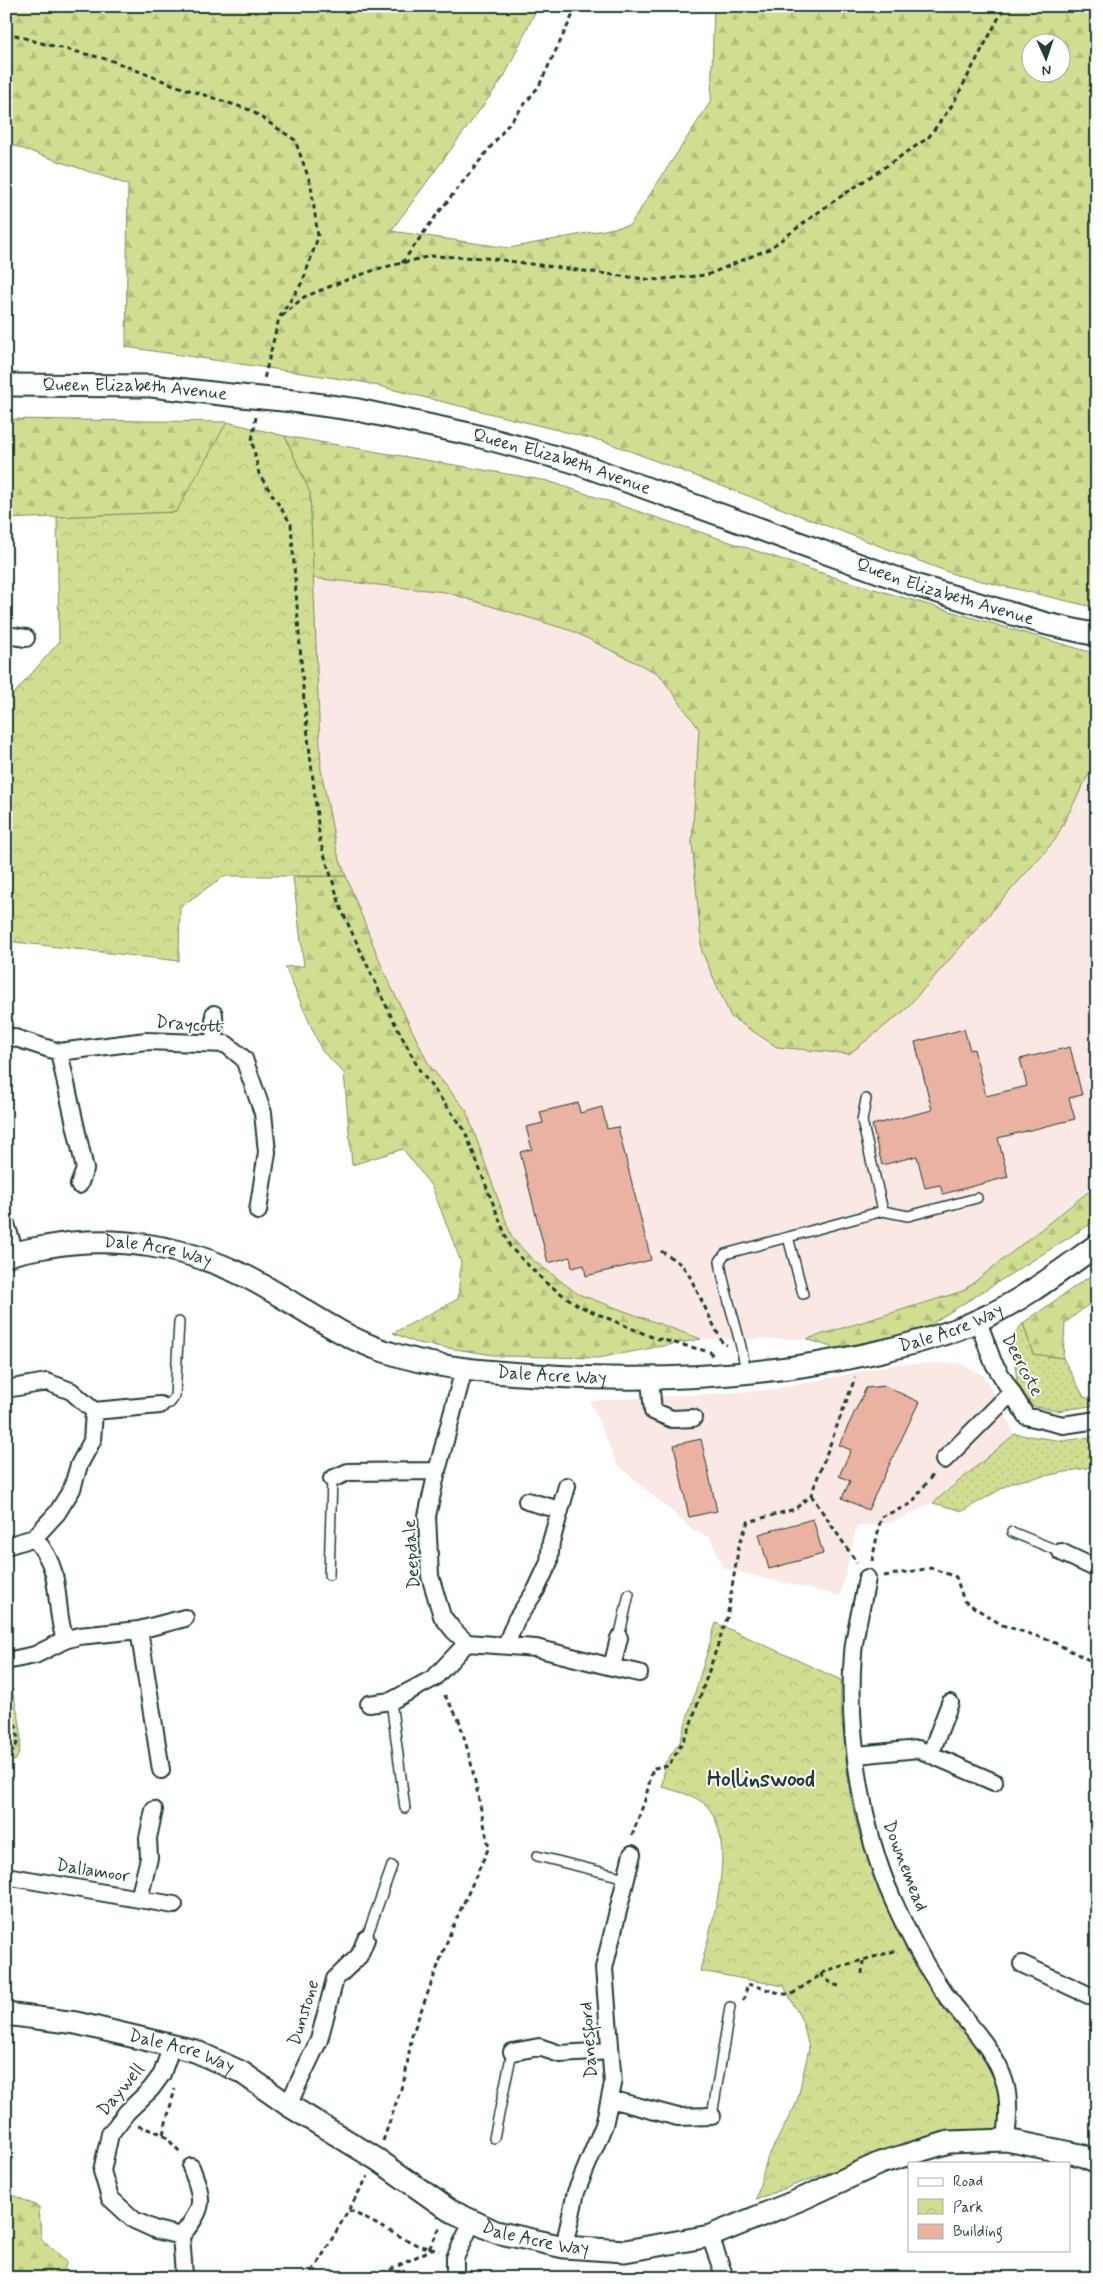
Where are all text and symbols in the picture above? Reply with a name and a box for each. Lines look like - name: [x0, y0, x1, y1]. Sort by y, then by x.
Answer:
- north arrow: [1020, 32, 1070, 82]
- text: N: [1041, 61, 1052, 79]
- street label: Queen Elizabeth Avenue: [42, 373, 229, 407]
- street label: Queen Elizabeth Avenue: [470, 423, 654, 501]
- street label: Queen Elizabeth Avenue: [853, 553, 1037, 632]
- street label: Draycott: [155, 1010, 226, 1040]
- street label: Dale Acre Way: [103, 1230, 215, 1273]
- street label: Dale Acre Way: [896, 1298, 1007, 1358]
- street label: Deercote: [995, 1329, 1049, 1401]
- street label: Dale Acre Way: [496, 1360, 607, 1390]
- street label: Deepdale: [398, 1518, 426, 1590]
- district label: Hollinswood: [707, 1766, 815, 1794]
- street label: Downemead: [877, 1817, 933, 1915]
- street label: Dallamoor: [54, 1853, 132, 1889]
- street label: Dunstone: [283, 1977, 325, 2049]
- street label: Danesford: [574, 2001, 606, 2079]
- street label: Dale Acre Way: [126, 2024, 238, 2079]
- street label: Daywell: [92, 2059, 150, 2121]
- legend: [908, 2162, 1070, 2252]
- text: Road: [953, 2172, 983, 2192]
- text: Park: [953, 2198, 983, 2218]
- street label: Dale Acre Way: [477, 2215, 590, 2261]
- text: Building: [953, 2222, 1003, 2243]

